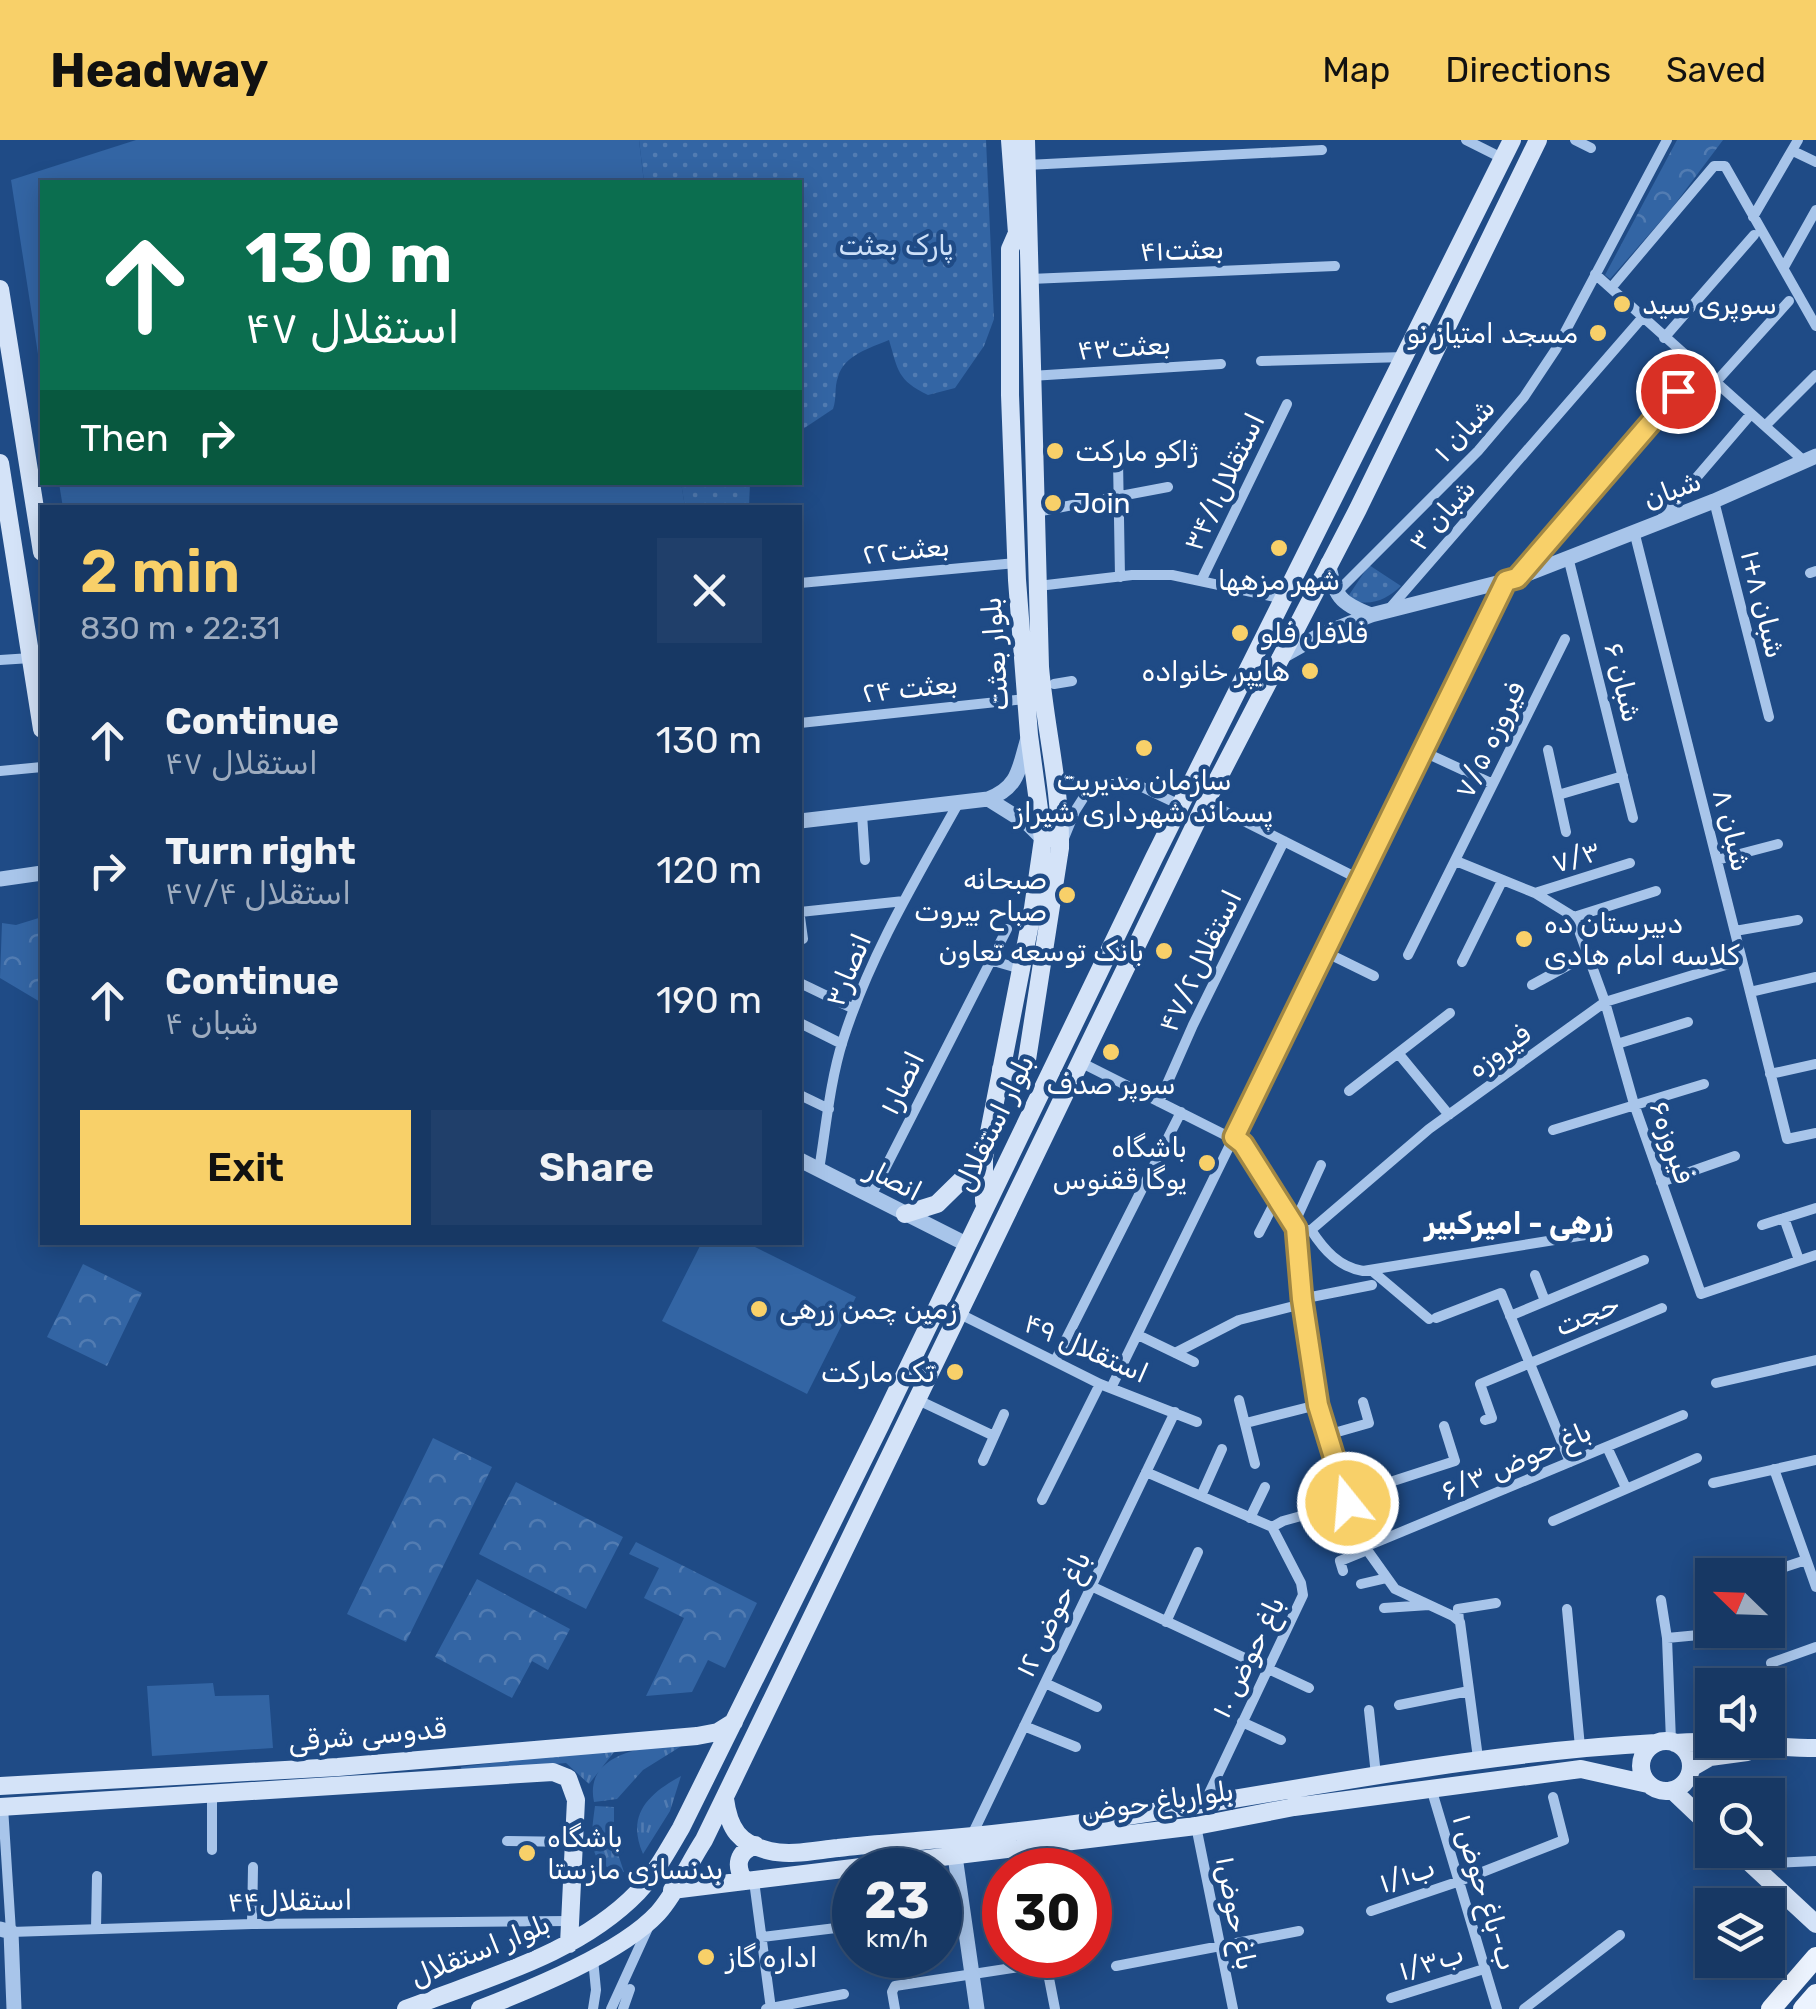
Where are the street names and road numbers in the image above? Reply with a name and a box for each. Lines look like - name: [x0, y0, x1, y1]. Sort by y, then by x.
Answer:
- street label: بعثت۴۱: [1139, 232, 1225, 268]
- street label: بعثت۴۳: [1076, 327, 1172, 367]
- street label: ۱ شبان: [1426, 391, 1502, 469]
- street label: استقلال۳۴/۱: [1176, 408, 1272, 556]
- street label: شبان: [1638, 464, 1706, 516]
- street label: ۳ شبان: [1402, 472, 1482, 558]
- street label: بعثت۲۲: [861, 529, 951, 571]
- street label: ۱+۸ شبان: [1734, 547, 1792, 661]
- street label: بلوار بعثت: [975, 596, 1015, 712]
- street label: ۶ شبان: [1597, 639, 1649, 725]
- street label: بعثت ۲۴: [860, 667, 960, 709]
- street label: ۷/۵ فیروزه: [1448, 676, 1532, 804]
- street label: ۸ شبان: [1706, 785, 1758, 875]
- street label: ۷/۳: [1548, 834, 1604, 880]
- street label: استقلال۴۷/۲: [1151, 885, 1249, 1037]
- street label: انصار۳: [818, 929, 878, 1011]
- street label: فیروزه: [1461, 1017, 1537, 1085]
- street label: انصار۱: [873, 1046, 931, 1120]
- street label: بلوار استقلال: [947, 1049, 1041, 1197]
- street label: فیروزه۶: [1643, 1096, 1701, 1188]
- street label: انصار: [859, 1151, 927, 1208]
- street label: حجت: [1550, 1287, 1624, 1343]
- street label: ۴۹ استقلال: [1019, 1306, 1153, 1390]
- street label: ۶/۳ باغ حوض: [1436, 1414, 1597, 1510]
- street label: ۱۲ باغ حوض: [1008, 1546, 1100, 1684]
- street label: ۱۰ باغ حوض: [1204, 1591, 1294, 1725]
- street label: قدوسی شرقی: [286, 1712, 448, 1758]
- street label: بلوارباغ حوض: [1078, 1774, 1236, 1831]
- street label: ۱ ب-باغ حوض: [1443, 1810, 1524, 1975]
- street label: ب۱/۱: [1375, 1850, 1439, 1900]
- street label: باغ حوض۱: [1206, 1853, 1263, 1973]
- street label: استقلال۴۴: [227, 1883, 353, 1919]
- street label: بلوار استقلال: [405, 1907, 555, 1993]
- street label: ب۱/۳: [1395, 1937, 1467, 1987]

